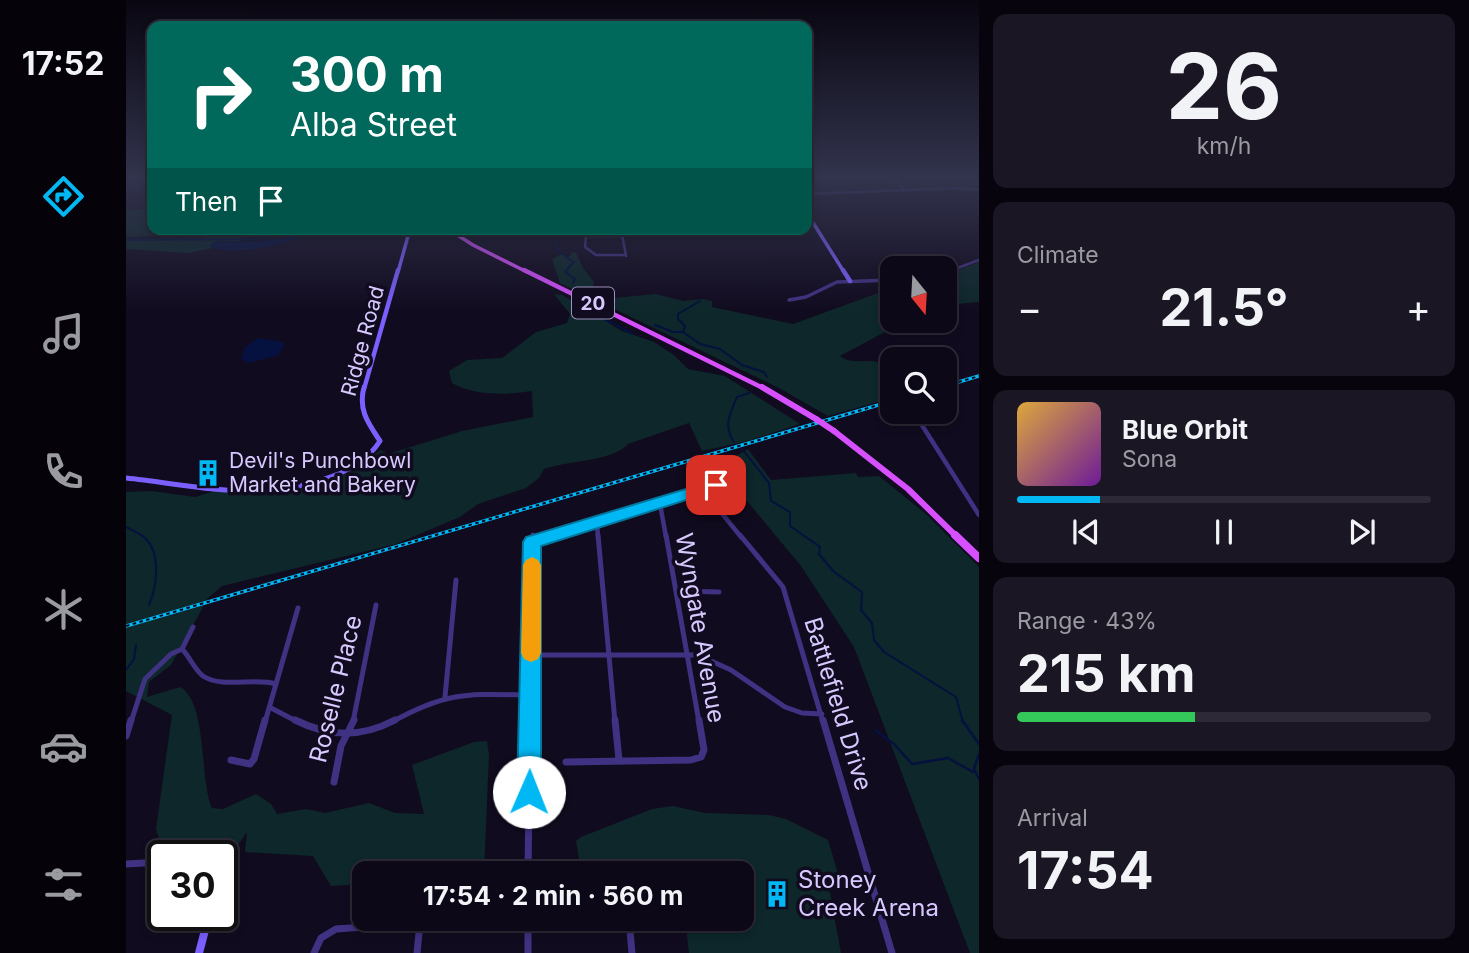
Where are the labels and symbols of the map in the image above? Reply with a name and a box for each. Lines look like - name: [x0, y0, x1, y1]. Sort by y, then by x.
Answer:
- north arrow: [880, 256, 957, 332]
- street label: Ridge Road: [336, 283, 389, 399]
- road number: 20: [572, 288, 614, 318]
- place label: Devil's Punchbowl Market and Bakery: [229, 448, 416, 497]
- pin: [686, 455, 746, 515]
- building icon: Devil's Punchbowl Market and Bakery: [193, 458, 223, 488]
- street label: Wyngate Avenue: [670, 531, 731, 725]
- street label: Roselle Place: [303, 612, 368, 766]
- street label: Battlefield Drive: [798, 614, 879, 794]
- position arrow: [492, 755, 566, 829]
- speed limit sign: 30: [147, 840, 238, 931]
- place label: Stoney Creek Arena: [798, 865, 939, 922]
- building icon: Stoney Creek Arena: [762, 879, 792, 909]

